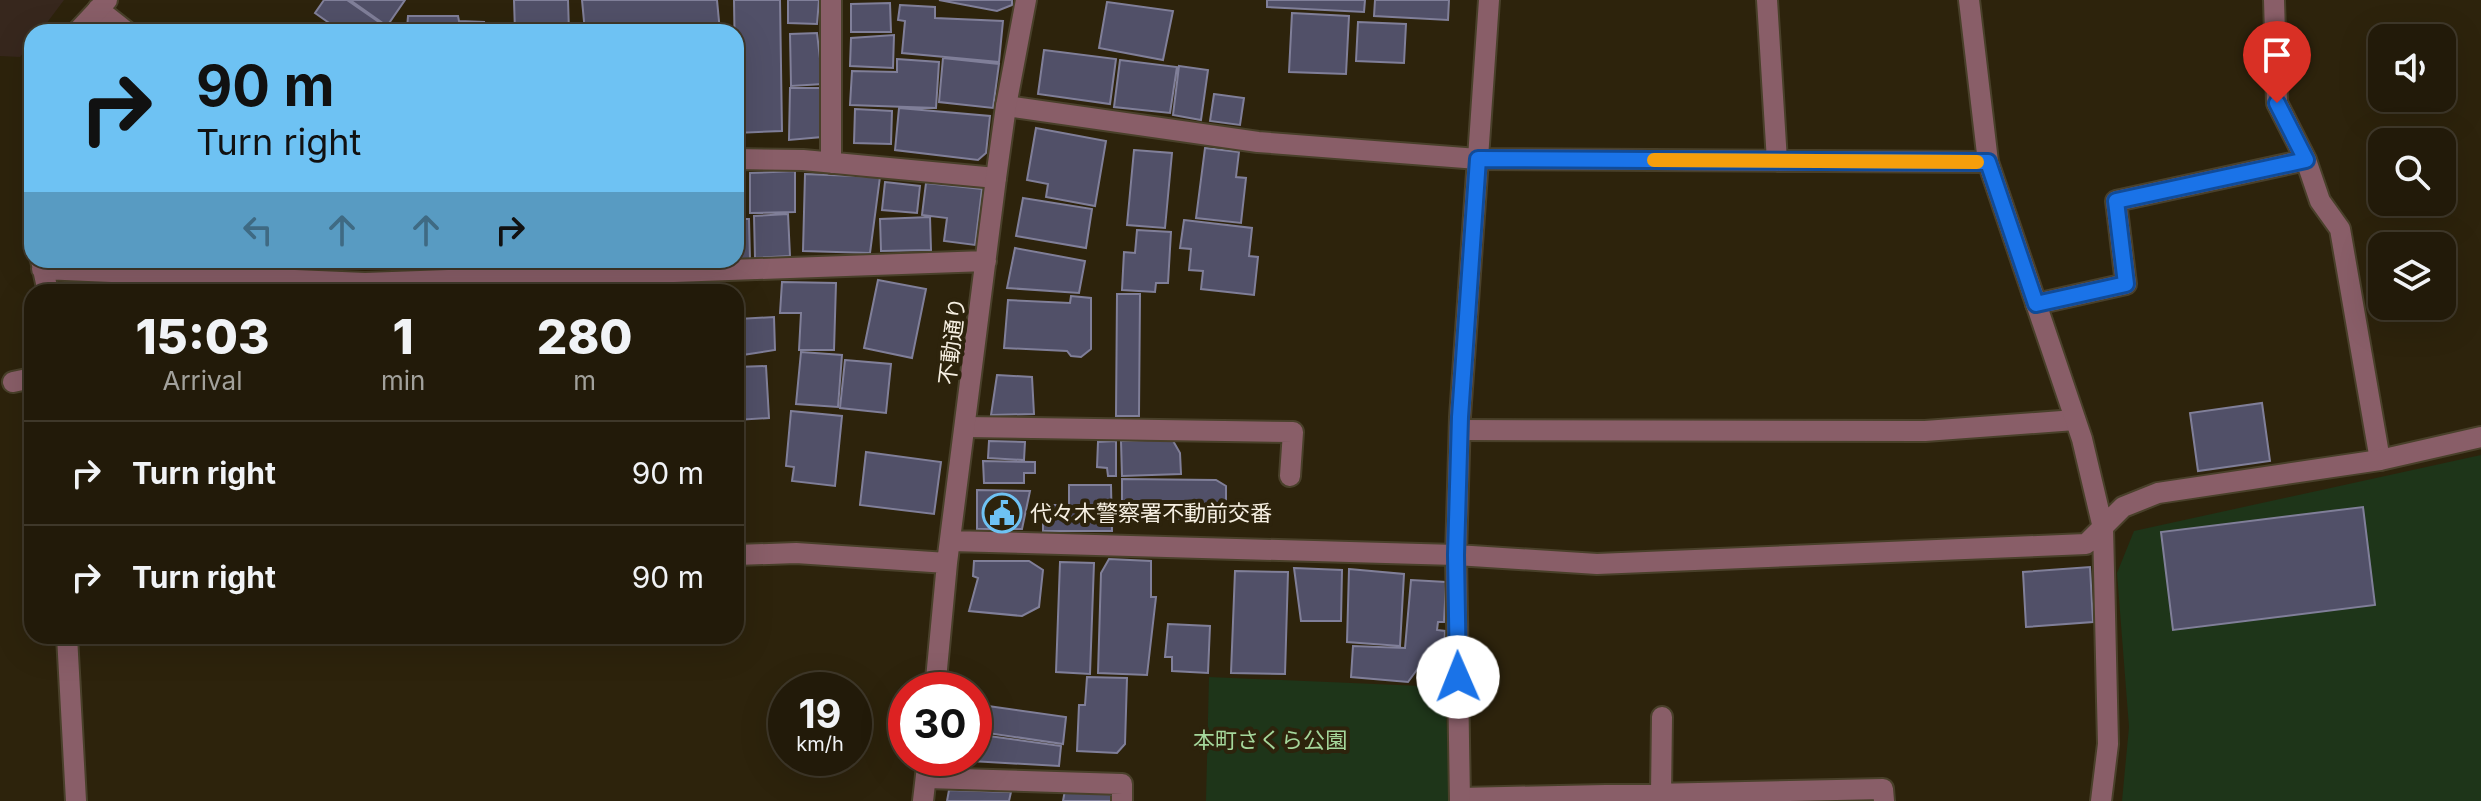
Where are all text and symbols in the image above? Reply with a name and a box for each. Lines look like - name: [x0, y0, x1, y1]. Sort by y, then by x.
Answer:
- pin: [2243, 21, 2311, 103]
- map controls: [2368, 24, 2456, 320]
- button: sound: [2368, 24, 2456, 112]
- icon: arrive: [2255, 33, 2299, 77]
- text: 90 m: [196, 52, 335, 120]
- icon: right: [64, 56, 168, 160]
- text: Turn right: [196, 120, 361, 164]
- button: search: [2368, 128, 2456, 216]
- icon: left: [236, 208, 280, 252]
- icon: ahead: [320, 208, 364, 252]
- icon: ahead: [404, 208, 448, 252]
- icon: right: [488, 208, 532, 252]
- button: layers: [2368, 232, 2456, 320]
- street label: 不動通り: [934, 296, 970, 386]
- text: 15:03: [135, 307, 270, 366]
- text: 1: [393, 307, 414, 366]
- text: 280: [537, 307, 633, 366]
- text: Arrival: [162, 365, 243, 396]
- text: min: [381, 365, 425, 396]
- text: m: [573, 365, 596, 396]
- icon: right: [64, 451, 108, 495]
- text: Turn right: [132, 455, 276, 491]
- text: 90 m: [632, 455, 704, 491]
- public building icon: 代々木警察署不動前交番: [981, 492, 1023, 534]
- place label: 代々木警察署不動前交番: [1030, 500, 1272, 526]
- icon: right: [64, 555, 108, 599]
- text: Turn right: [132, 559, 276, 595]
- text: 90 m: [632, 559, 704, 595]
- position arrow: [1416, 635, 1500, 719]
- speed limit sign: 30: [888, 672, 992, 776]
- text: 19: [798, 689, 842, 738]
- park label: 本町さくら公園: [1193, 727, 1347, 753]
- text: km/h: [796, 732, 844, 756]

